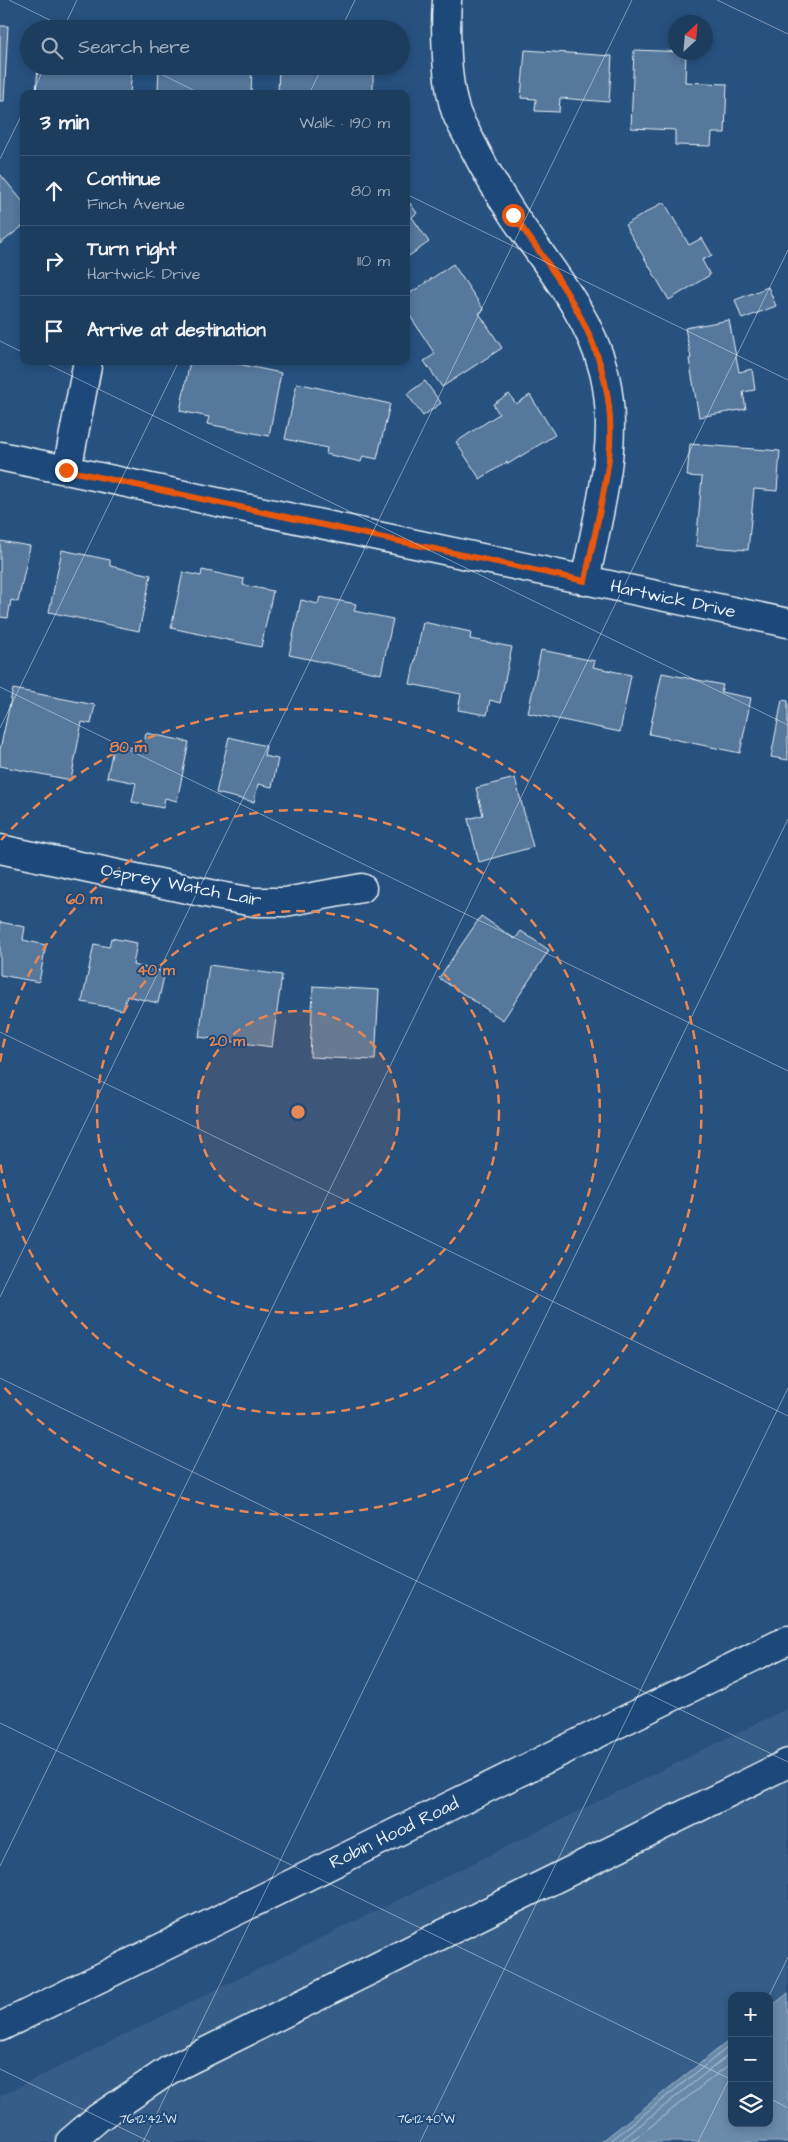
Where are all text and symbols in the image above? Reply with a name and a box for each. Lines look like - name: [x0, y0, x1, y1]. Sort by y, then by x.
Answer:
- north arrow: [668, 15, 713, 60]
- search box: [20, 20, 410, 75]
- icon: search: [38, 34, 66, 62]
- text: Search here: [78, 34, 190, 61]
- text: 3 min: [40, 108, 89, 137]
- text: Walk · 190 m: [299, 112, 390, 134]
- text: Continue: [87, 166, 161, 193]
- icon: ahead: [40, 177, 68, 205]
- text: 80 m: [351, 180, 390, 202]
- text: Finch Avenue: [87, 193, 185, 215]
- route start: [502, 204, 525, 227]
- text: Turn right: [87, 236, 176, 263]
- icon: right: [40, 247, 68, 275]
- text: 110 m: [357, 250, 390, 272]
- text: Hartwick Drive: [87, 263, 200, 285]
- icon: arrive: [40, 317, 68, 345]
- text: Arrive at destination: [87, 317, 266, 344]
- route end: [55, 459, 78, 482]
- street label: Hartwick Drive: [608, 574, 738, 625]
- text: 80 m: [110, 737, 147, 758]
- street label: Osprey Watch Lair: [98, 857, 263, 914]
- text: 60 m: [66, 889, 103, 910]
- text: 40 m: [137, 960, 175, 981]
- text: 20 m: [208, 1031, 245, 1052]
- centre of rings: [289, 1103, 307, 1121]
- street label: Robin Hood Road: [325, 1791, 463, 1875]
- map controls: [728, 1992, 773, 2127]
- button: +: [728, 1992, 773, 2037]
- button: −: [728, 2037, 773, 2082]
- button: layers: [728, 2082, 773, 2127]
- text: 76°12'42"W: [119, 2111, 177, 2128]
- text: 76°12'40"W: [397, 2111, 456, 2128]

